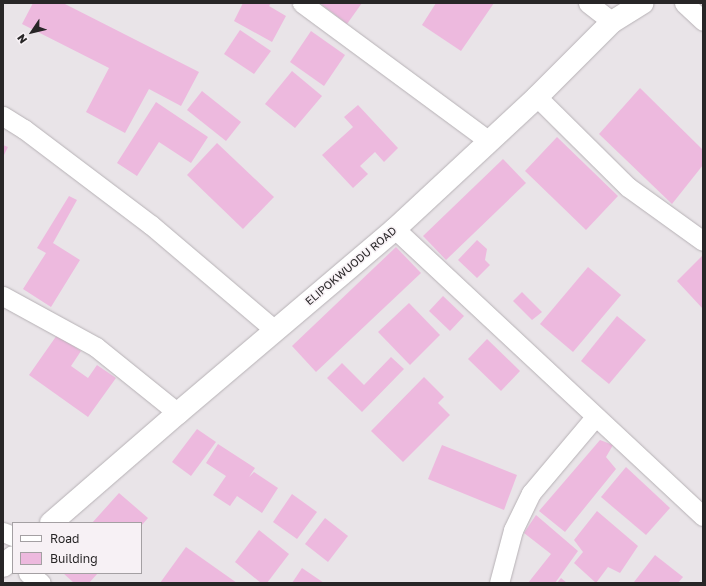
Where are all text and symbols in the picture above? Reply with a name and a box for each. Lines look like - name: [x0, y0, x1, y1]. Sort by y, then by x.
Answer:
- north arrow: [12, 12, 52, 52]
- text: N: [14, 32, 29, 46]
- street label: ELIPOKWUODU ROAD: [303, 224, 399, 308]
- legend: [12, 522, 142, 574]
- text: Road: [50, 531, 79, 546]
- text: Building: [50, 551, 98, 566]

